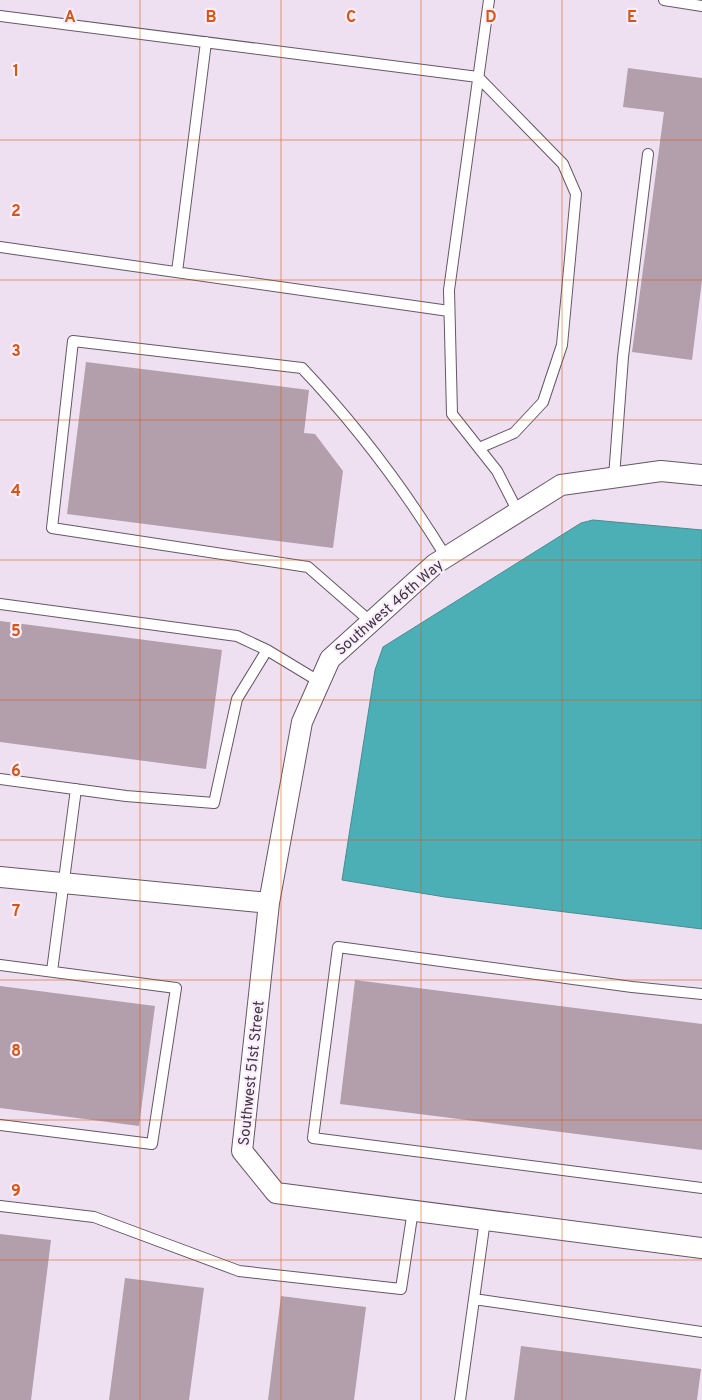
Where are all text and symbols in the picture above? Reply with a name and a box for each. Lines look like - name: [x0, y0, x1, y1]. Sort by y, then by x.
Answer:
- text: A: [64, 8, 76, 28]
- text: B: [205, 8, 217, 28]
- text: C: [346, 8, 356, 28]
- text: D: [485, 8, 497, 28]
- text: E: [627, 8, 637, 28]
- text: 1: [13, 62, 19, 82]
- text: 2: [11, 202, 21, 222]
- text: 3: [11, 342, 21, 362]
- text: 4: [11, 482, 21, 502]
- street label: Southwest 46th Way: [332, 556, 448, 660]
- text: 5: [11, 622, 21, 642]
- text: 6: [11, 762, 21, 782]
- text: 7: [12, 902, 20, 922]
- street label: Southwest 51st Street: [235, 1000, 270, 1147]
- text: 8: [11, 1042, 21, 1062]
- text: 9: [11, 1182, 21, 1202]

